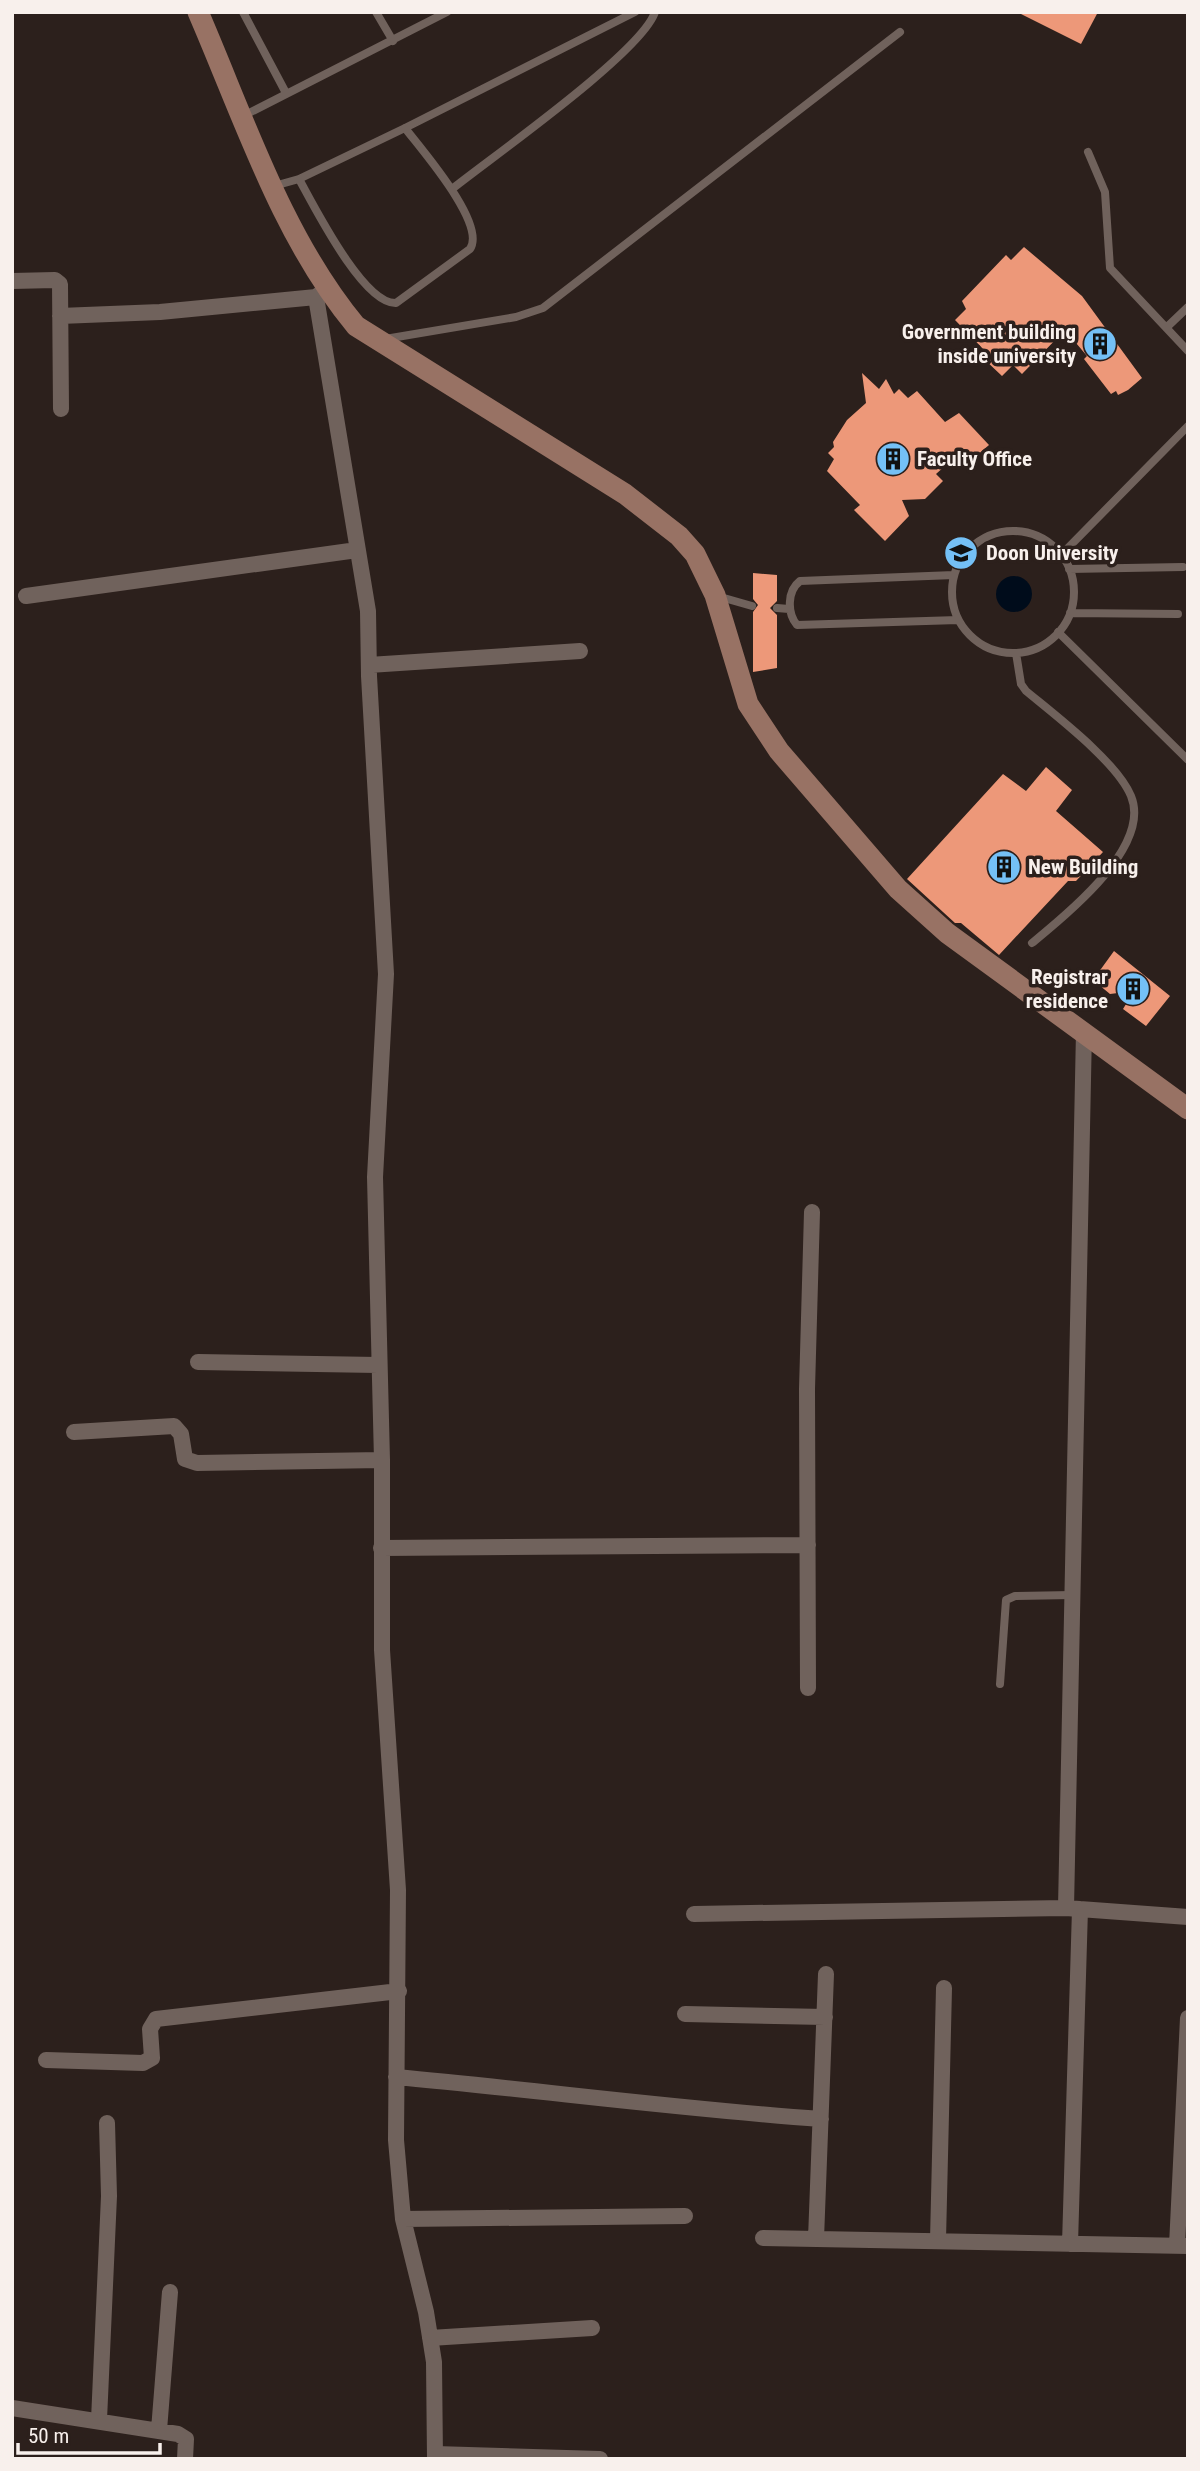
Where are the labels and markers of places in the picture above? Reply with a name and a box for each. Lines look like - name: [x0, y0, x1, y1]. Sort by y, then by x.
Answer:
- place label: Government building inside university: [902, 320, 1077, 368]
- building icon: Government building inside university: [1081, 325, 1119, 363]
- building icon: Faculty Office: [874, 440, 912, 478]
- place label: Faculty Office: [917, 447, 1032, 471]
- school or university icon: Doon University: [942, 534, 980, 572]
- place label: Doon University: [986, 541, 1119, 565]
- building icon: New Building: [985, 848, 1023, 886]
- place label: New Building: [1028, 855, 1138, 879]
- place label: Registrar residence: [1026, 965, 1108, 1013]
- building icon: Registrar residence: [1114, 970, 1152, 1008]

